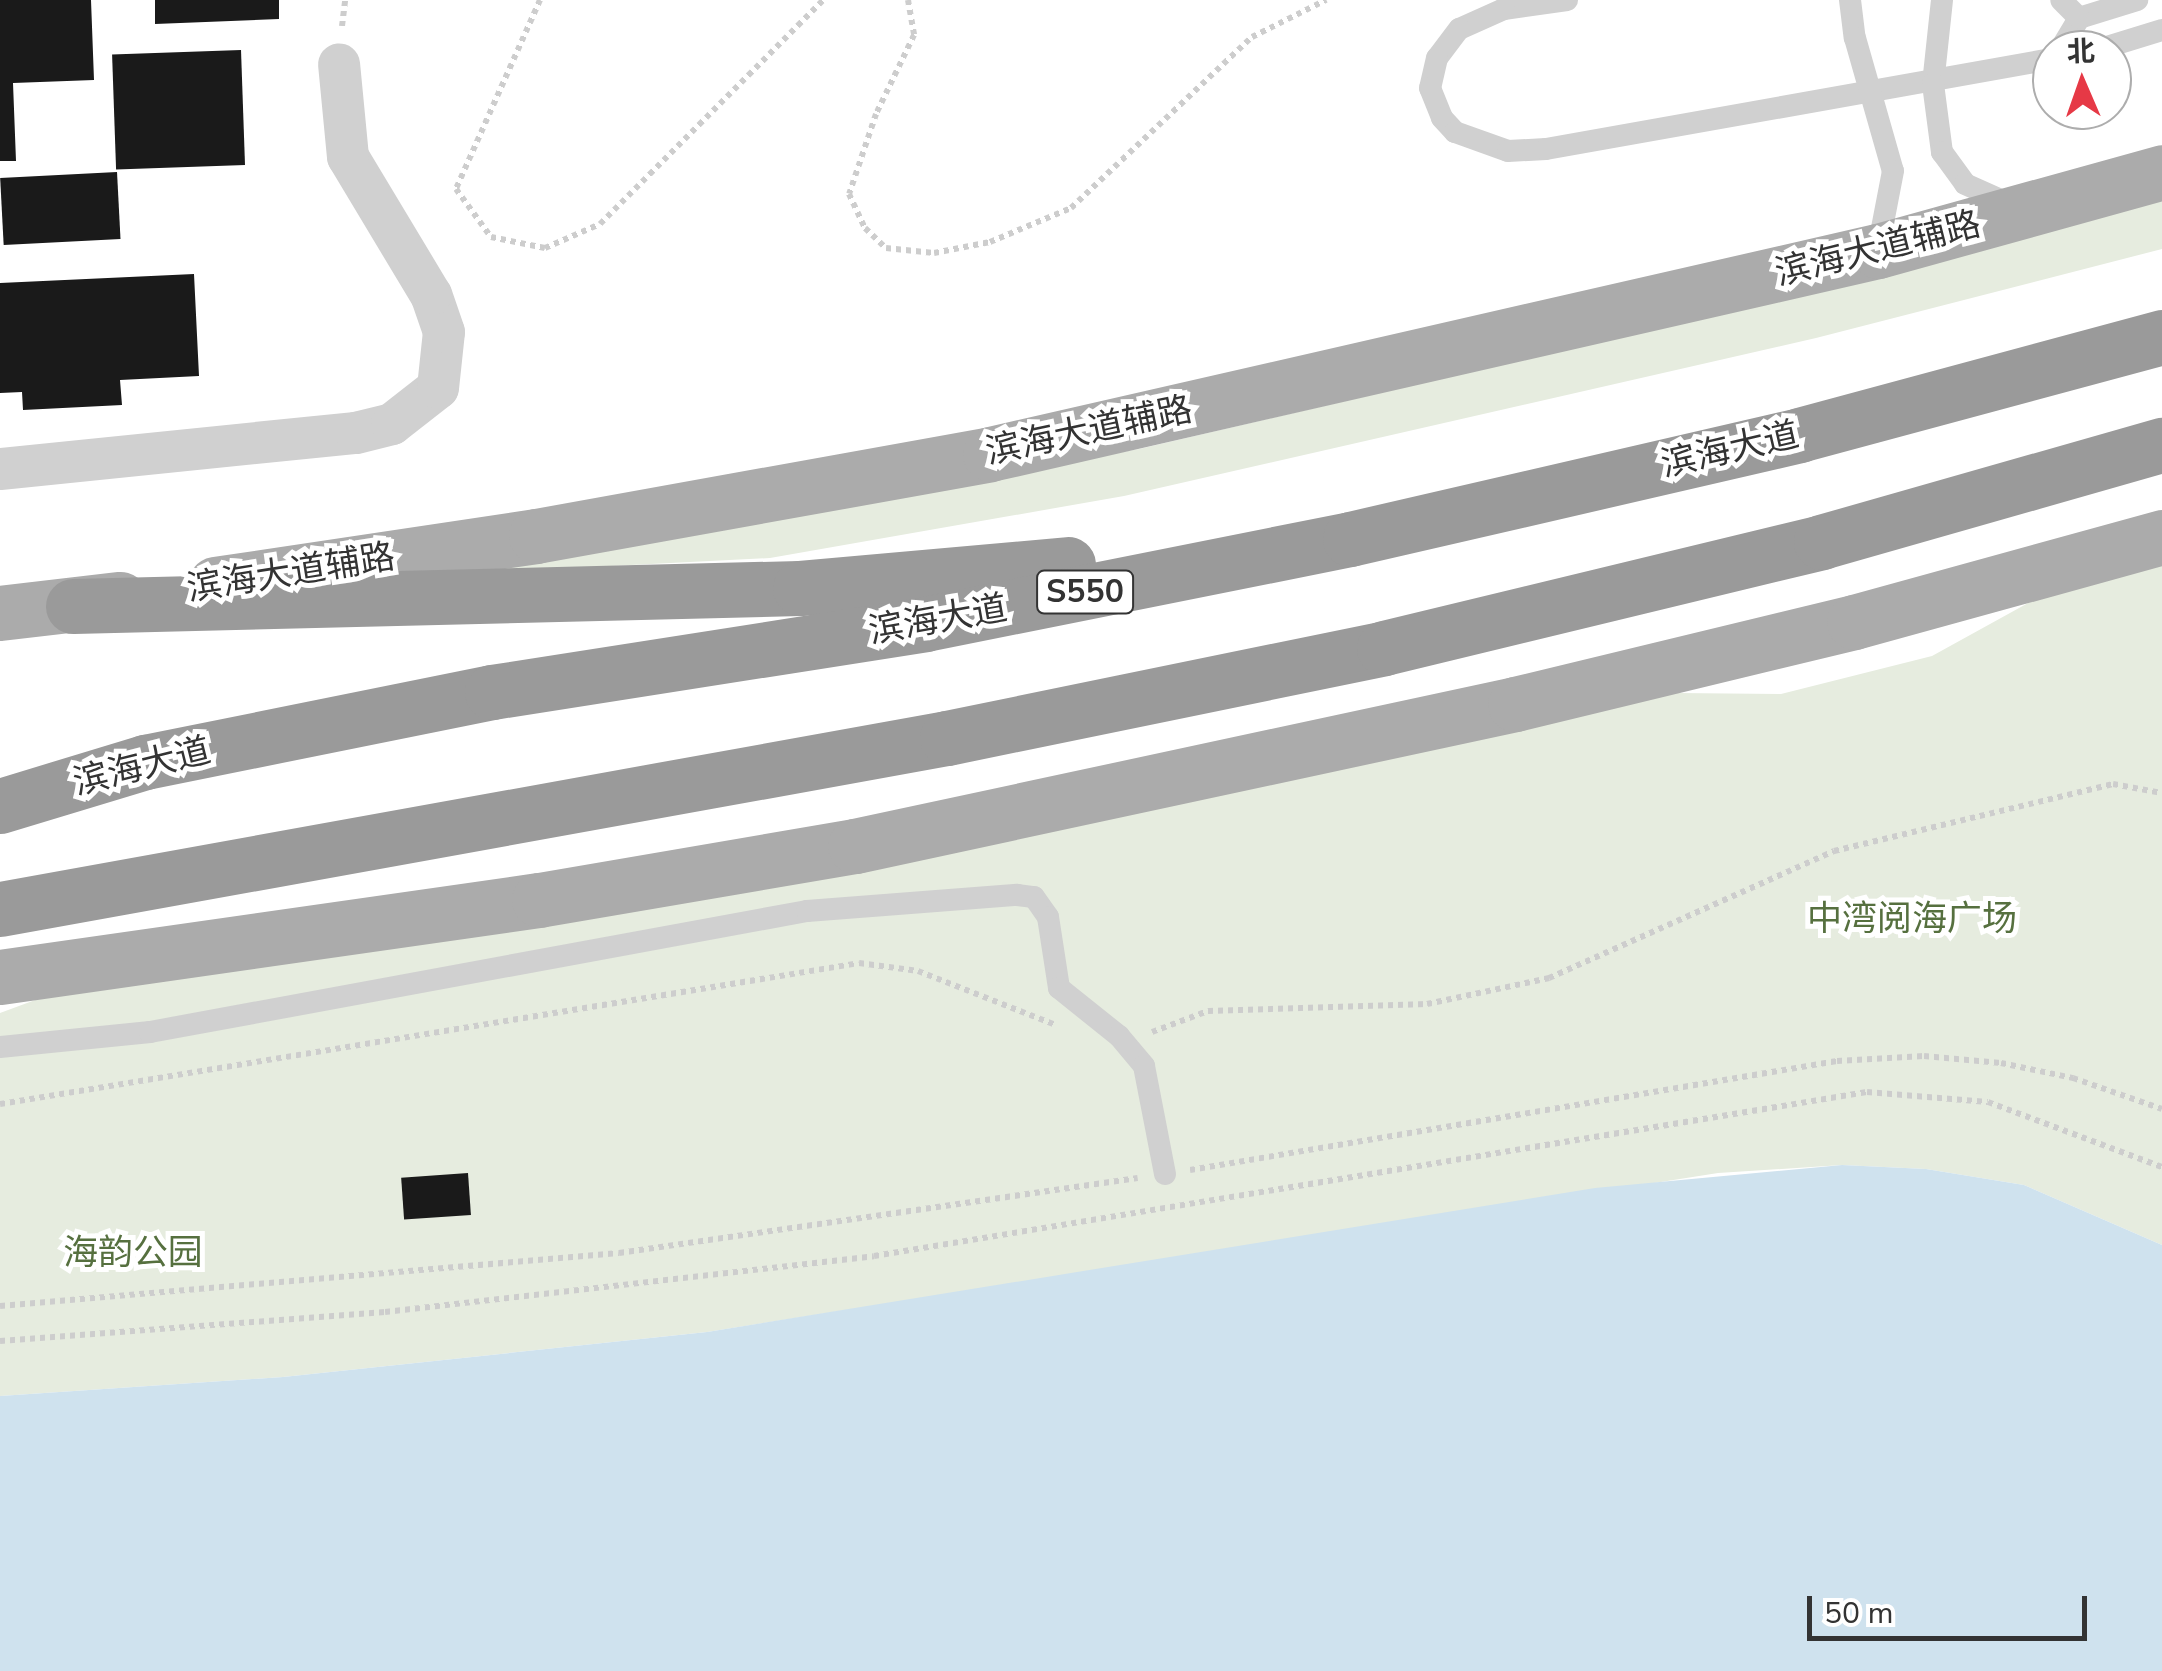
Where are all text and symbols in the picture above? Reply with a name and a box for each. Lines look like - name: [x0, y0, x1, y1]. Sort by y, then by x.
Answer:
- north arrow: [2032, 30, 2132, 130]
- text: 北: [2066, 33, 2096, 71]
- street label: 滨海大道辅路: [1771, 203, 1985, 295]
- street label: 滨海大道辅路: [982, 389, 1196, 473]
- street label: 滨海大道: [1657, 414, 1803, 486]
- street label: 滨海大道辅路: [184, 536, 398, 610]
- road number: S550: [1035, 565, 1135, 619]
- street label: 滨海大道: [865, 587, 1011, 653]
- street label: 滨海大道: [69, 730, 215, 804]
- park label: 中湾阅海广场: [1807, 898, 2017, 940]
- park label: 海韵公园: [63, 1232, 203, 1274]
- scale bar: [1812, 1576, 2092, 1638]
- text: 50 m: [1824, 1593, 1893, 1634]

